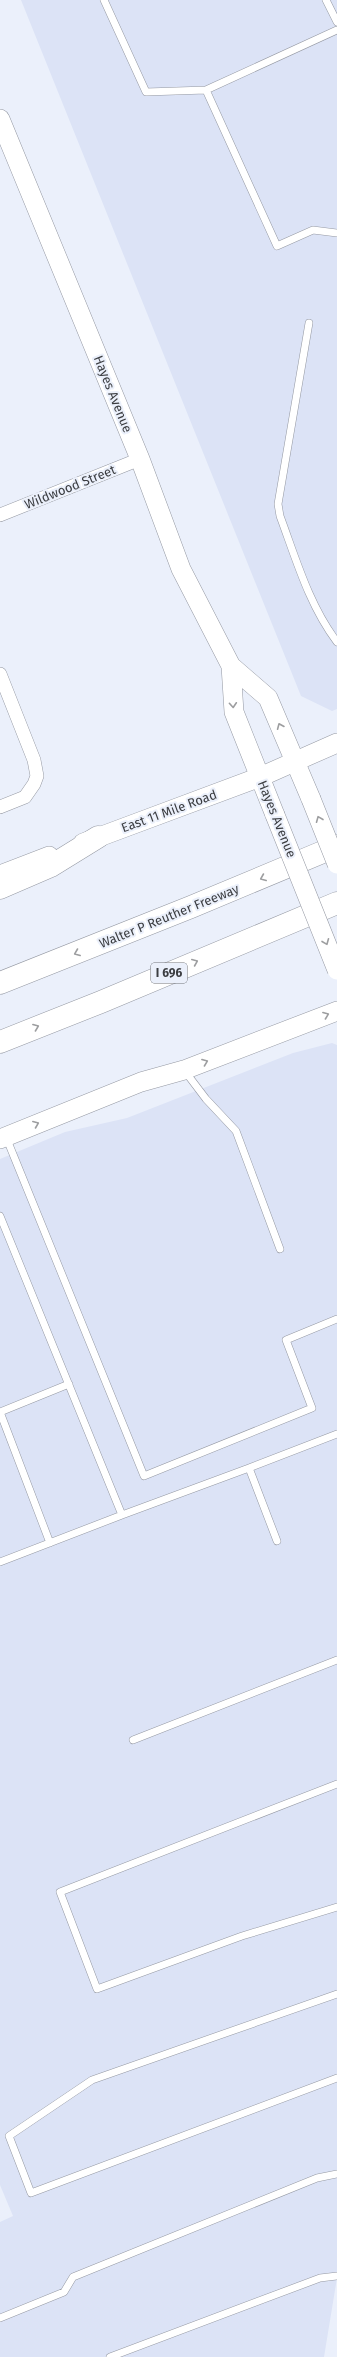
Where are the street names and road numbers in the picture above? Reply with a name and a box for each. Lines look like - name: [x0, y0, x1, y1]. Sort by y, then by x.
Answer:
- street label: Hayes Avenue: [91, 353, 135, 435]
- street label: Wildwood Street: [22, 462, 118, 512]
- street label: Hayes Avenue: [255, 778, 299, 860]
- street label: East 11 Mile Road: [119, 787, 219, 835]
- street label: Walter P Reuther Freeway: [97, 881, 242, 951]
- road number: I 696: [151, 963, 187, 983]

